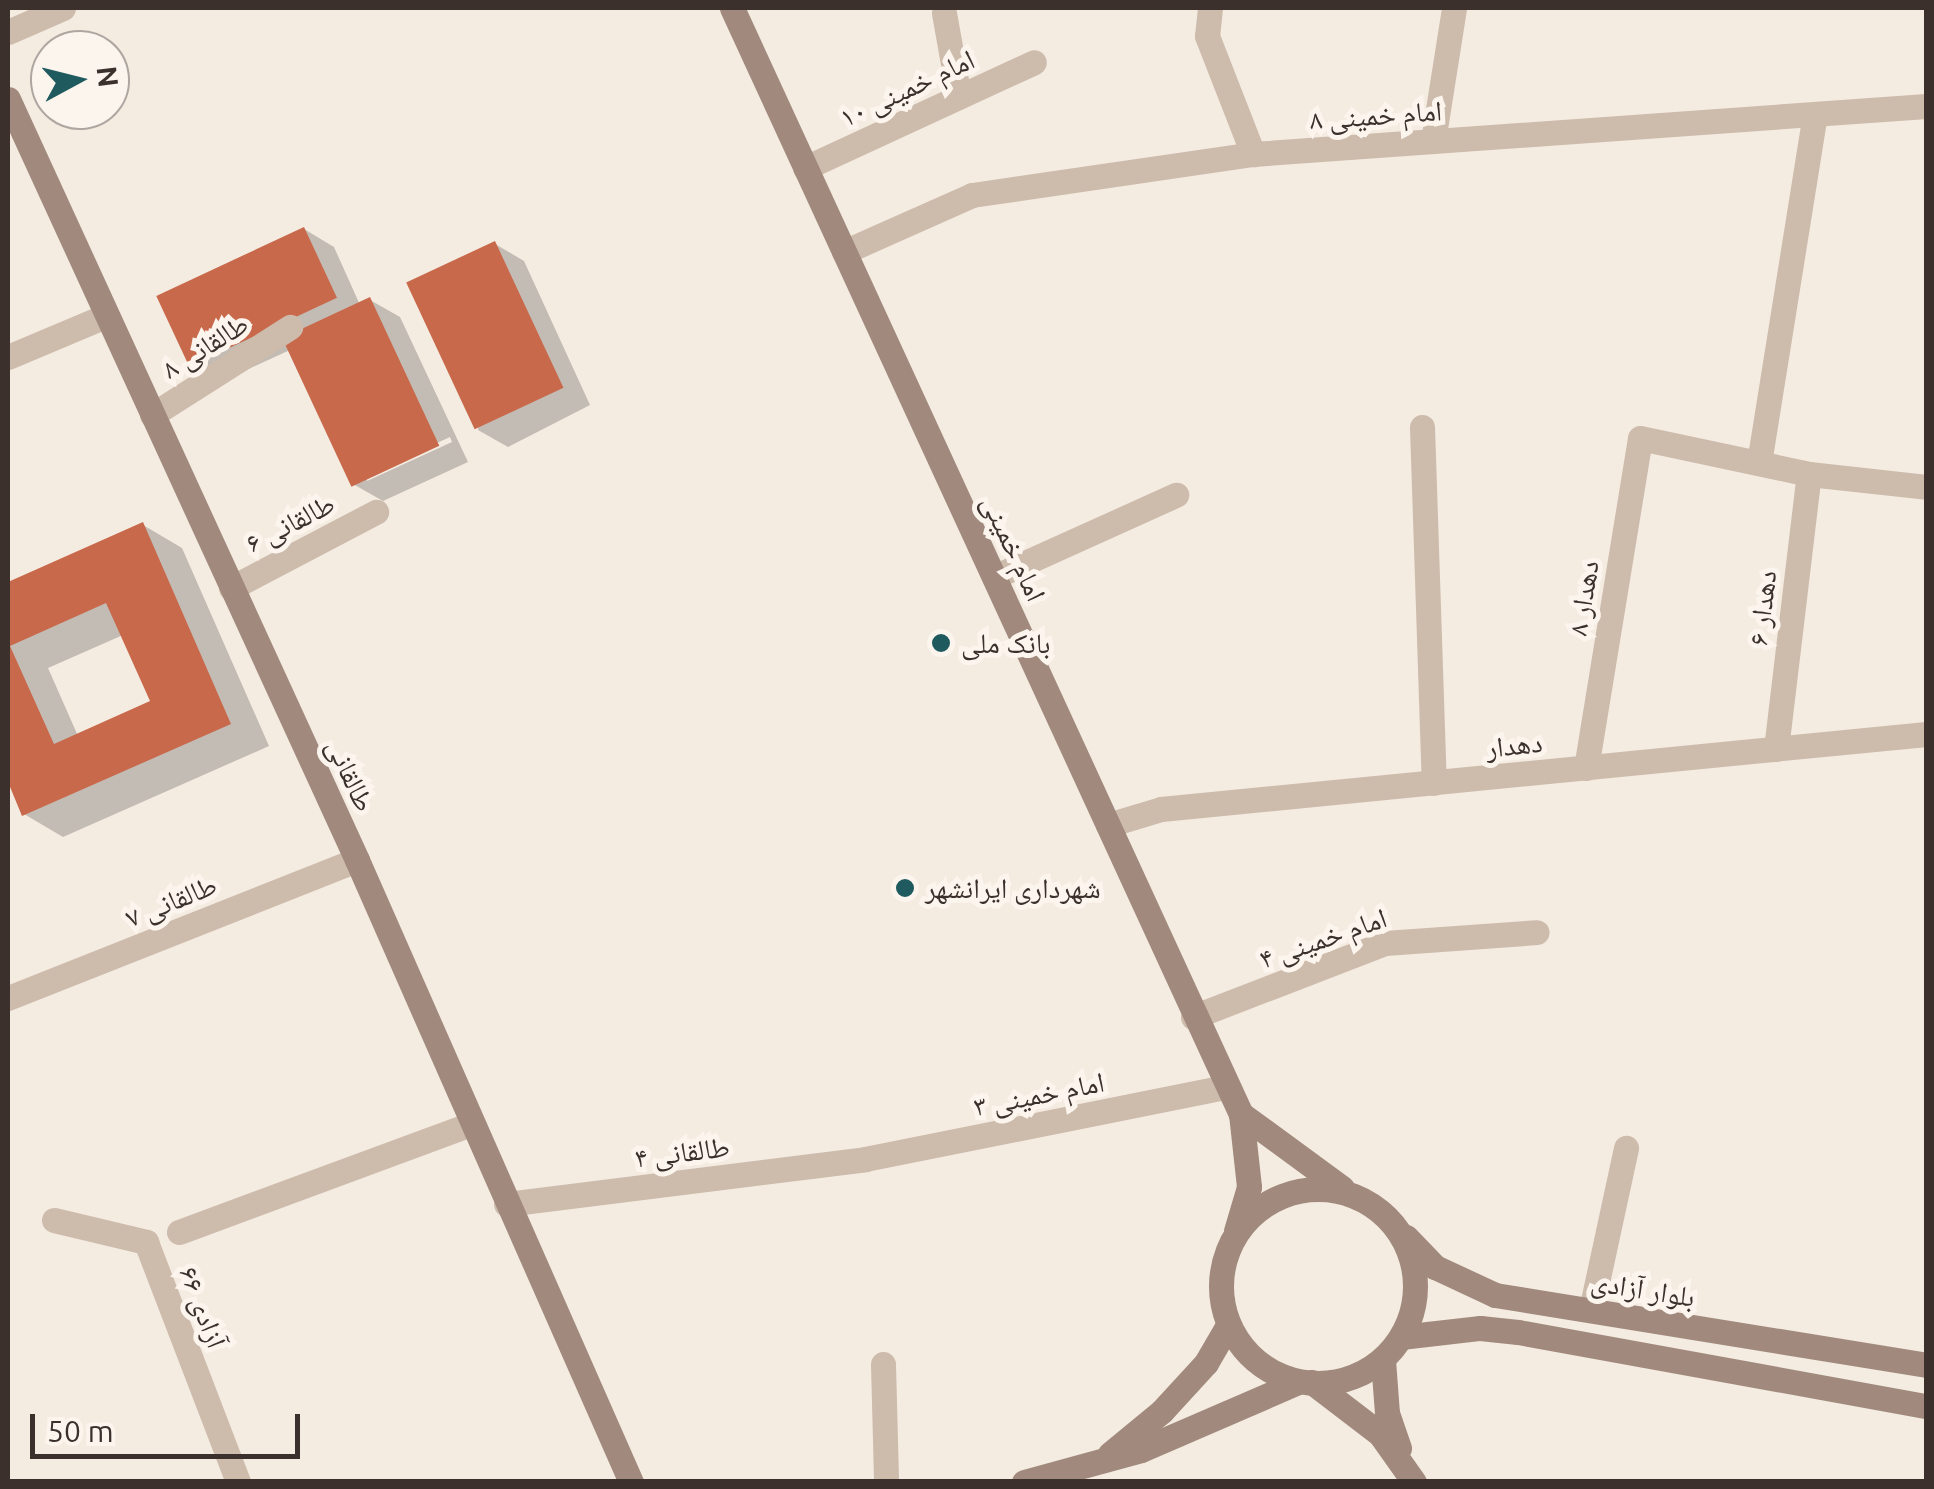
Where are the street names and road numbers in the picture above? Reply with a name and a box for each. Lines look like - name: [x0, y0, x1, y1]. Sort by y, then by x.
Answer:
- street label: امام خمینی ۱۰: [834, 42, 980, 134]
- street label: امام خمینی ۸: [1309, 94, 1443, 136]
- street label: طالقانی ۸: [156, 306, 254, 386]
- street label: طالقانی ۶: [240, 486, 340, 560]
- street label: امام خمینی: [975, 489, 1053, 607]
- street label: دهدار ۸: [1560, 558, 1606, 638]
- street label: دهدار ۶: [1741, 568, 1783, 648]
- street label: دهدار: [1484, 725, 1544, 765]
- street label: طالقانی: [320, 733, 382, 817]
- street label: طالقانی ۷: [121, 868, 221, 934]
- street label: امام خمینی ۴: [1255, 901, 1391, 975]
- street label: امام خمینی ۳: [971, 1065, 1107, 1123]
- street label: طالقانی ۴: [633, 1130, 731, 1174]
- street label: آزادی ۶۶: [172, 1261, 234, 1353]
- street label: بلوار آزادی: [1589, 1264, 1697, 1314]

